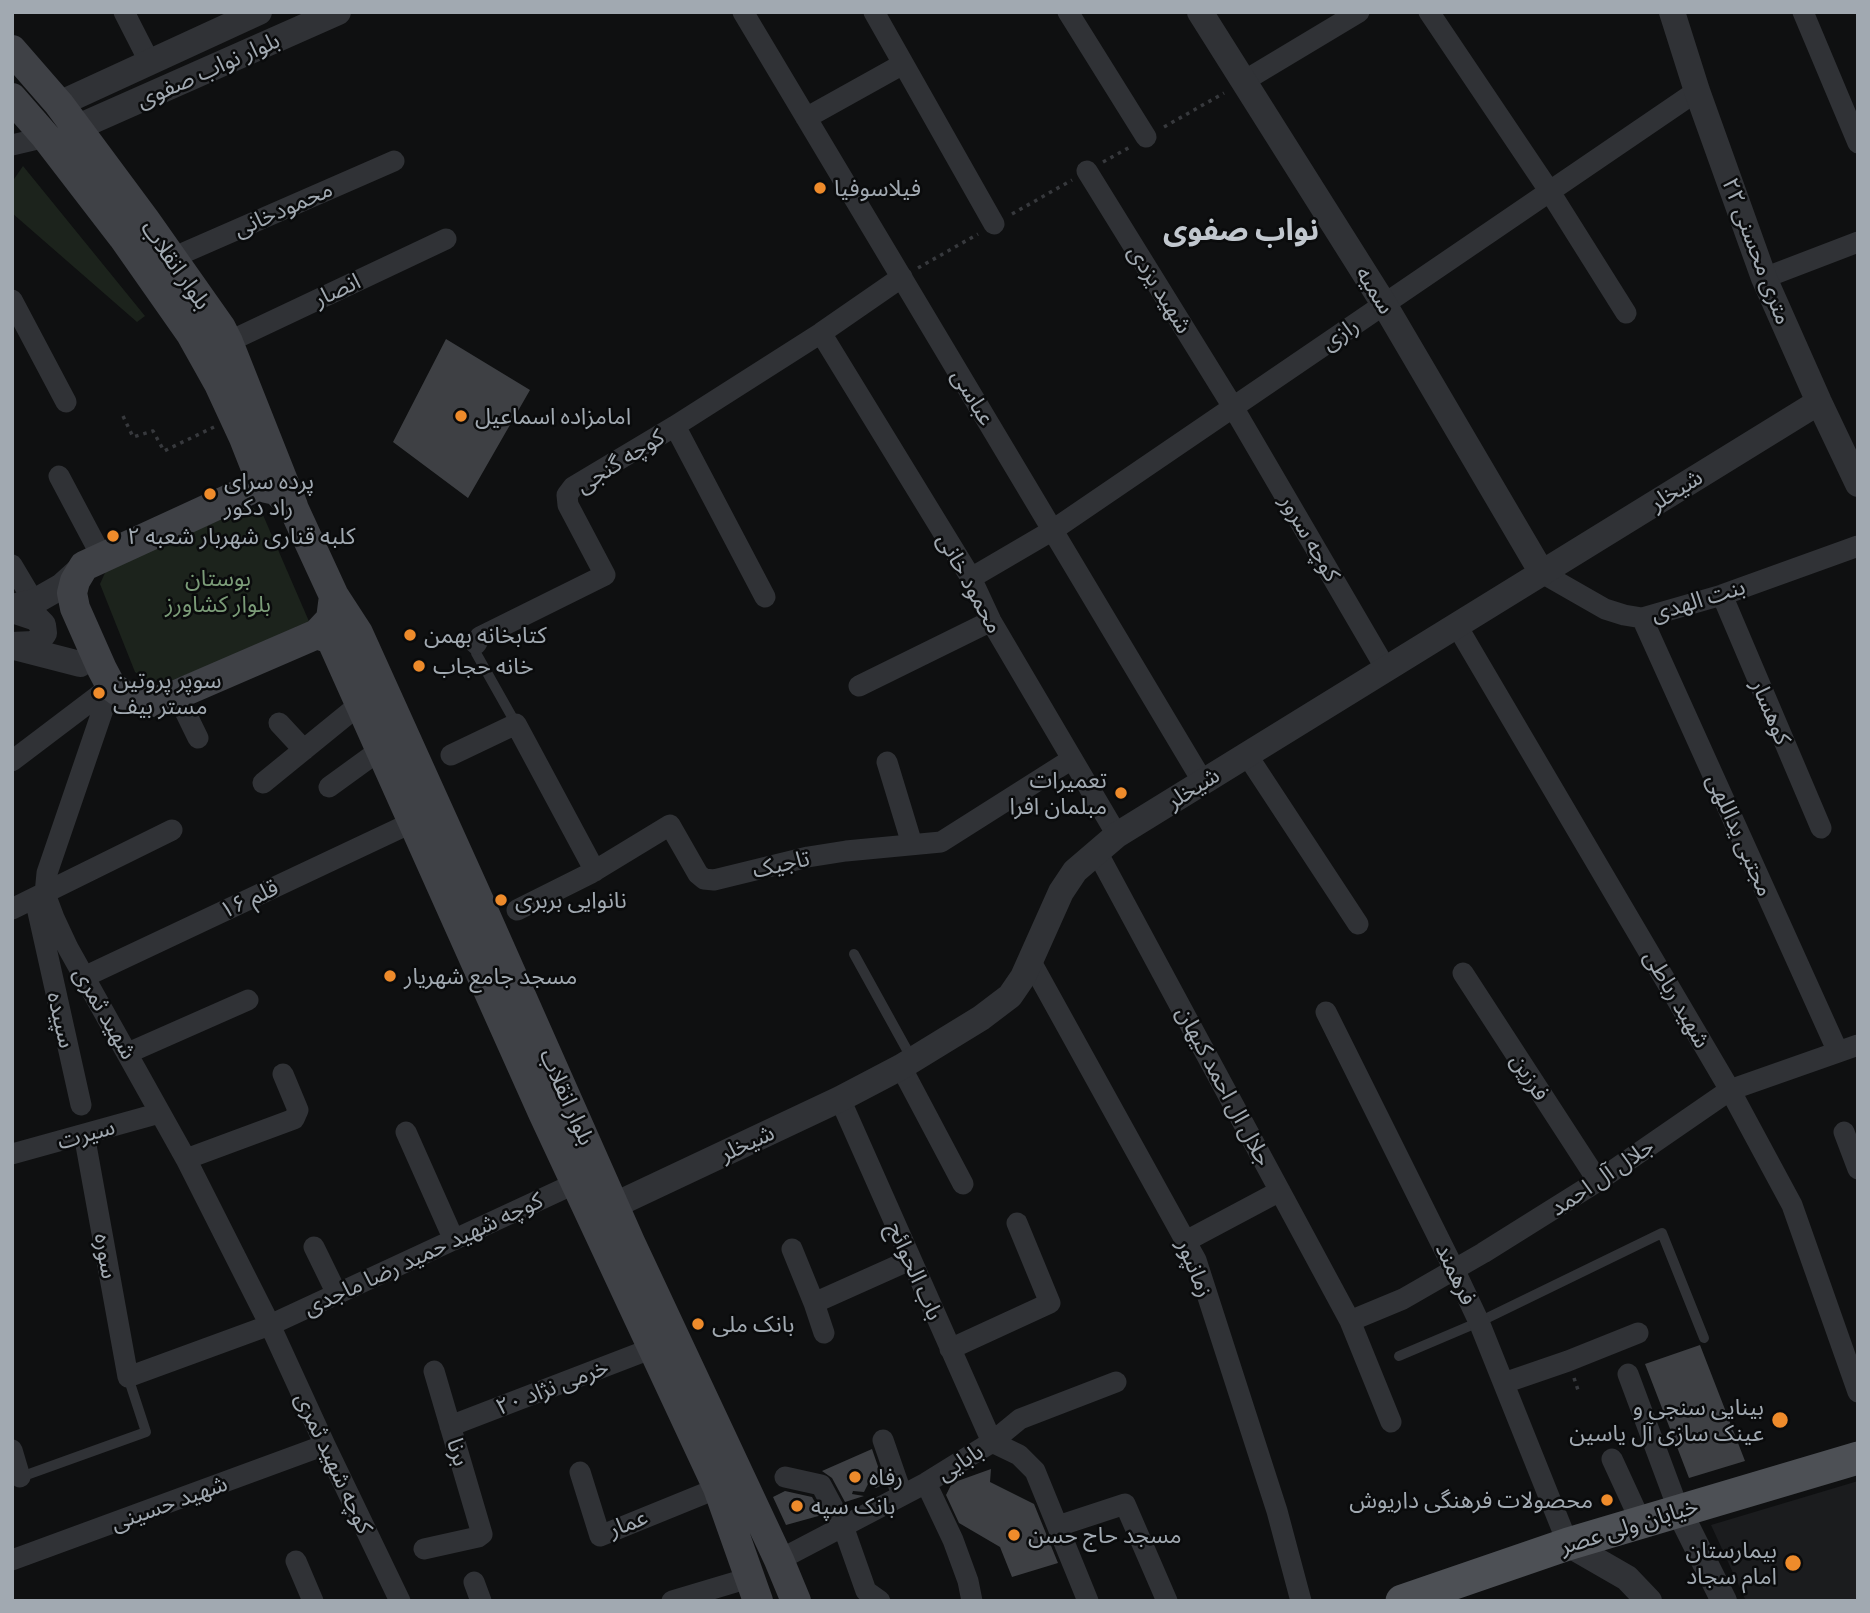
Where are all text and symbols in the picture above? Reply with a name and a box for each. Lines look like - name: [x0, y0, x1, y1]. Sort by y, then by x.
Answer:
- street label: بلوار نواب صفوی: [132, 26, 284, 114]
- place label: فیلاسوفیا: [834, 174, 921, 202]
- street label: ۲۲ متری محسنی: [1716, 174, 1798, 328]
- street label: محمودخانی: [229, 175, 337, 243]
- marker: فیلاسوفیا: [812, 180, 828, 196]
- district label: نواب صفوی: [1163, 212, 1319, 248]
- street label: بلوار انقلاب: [135, 215, 217, 315]
- street label: شهید یزدی: [1122, 240, 1198, 338]
- street label: سمیه: [1350, 261, 1400, 319]
- street label: انصار: [309, 267, 365, 313]
- street label: رازی: [1316, 312, 1364, 356]
- street label: عباسی: [945, 364, 1001, 430]
- place label: امامزاده اسماعیل: [475, 402, 631, 430]
- marker: امامزاده اسماعیل: [453, 408, 469, 424]
- street label: کوچه گنجی: [571, 423, 669, 499]
- street label: شیخلر: [1644, 463, 1708, 517]
- place label: پرده سرای راد دکور: [224, 467, 314, 521]
- marker: پرده سرای راد دکور: [202, 486, 218, 502]
- street label: کوچه سرور: [1274, 490, 1346, 586]
- place label: کلبه قناری شهربار شعبه ۲: [127, 522, 355, 550]
- marker: کلبه قناری شهربار شعبه ۲: [105, 528, 121, 544]
- street label: محمود خانی: [931, 528, 1009, 638]
- park label: بوستان بلوار کشاورز: [165, 564, 271, 618]
- street label: بنت الهدی: [1648, 573, 1748, 627]
- place label: کتابخانه بهمن: [424, 621, 547, 649]
- marker: کتابخانه بهمن: [402, 627, 418, 643]
- place label: خانه حجاب: [433, 652, 533, 680]
- marker: خانه حجاب: [411, 658, 427, 674]
- place label: سوپر پروتین مستر بیف: [113, 666, 222, 720]
- street label: کوهسار: [1745, 675, 1797, 749]
- marker: سوپر پروتین مستر بیف: [91, 685, 107, 701]
- street label: شیخلر: [1161, 761, 1225, 815]
- place label: تعمیرات مبلمان افرا: [1010, 766, 1107, 820]
- street label: مجتبی یداللهی: [1701, 769, 1779, 901]
- marker: تعمیرات مبلمان افرا: [1113, 785, 1129, 801]
- street label: تاجیک: [750, 844, 812, 884]
- street label: قلم ۱۶: [215, 873, 283, 925]
- place label: نانوایی بربری: [515, 886, 627, 914]
- marker: نانوایی بربری: [493, 892, 509, 908]
- street label: شهید رباطی: [1638, 945, 1716, 1053]
- street label: شهید ثمری: [67, 962, 143, 1064]
- place label: مسجد جامع شهریار: [404, 962, 577, 990]
- marker: مسجد جامع شهریار: [382, 968, 398, 984]
- street label: سپیده: [41, 989, 81, 1051]
- street label: جلال ال احمد کیهان: [1170, 1001, 1278, 1171]
- street label: بلوار انقلاب: [534, 1044, 600, 1150]
- street label: فرزین: [1505, 1048, 1555, 1106]
- street label: سیرت: [54, 1113, 118, 1155]
- street label: شیخلر: [715, 1118, 779, 1168]
- street label: جلال آل احمد: [1545, 1132, 1659, 1222]
- street label: کوچه شهید حمید رضا ماجدی: [299, 1186, 547, 1322]
- street label: باب الحوائج: [881, 1218, 949, 1324]
- street label: سوره: [88, 1231, 124, 1281]
- street label: زمانپور: [1171, 1235, 1219, 1301]
- street label: فرهمند: [1430, 1239, 1482, 1309]
- place label: بانک ملی: [712, 1310, 795, 1338]
- marker: بانک ملی: [690, 1316, 706, 1332]
- street label: خرمی نژاد ۲۰: [492, 1353, 612, 1421]
- street label: کوچه شهید ثمری: [289, 1388, 379, 1538]
- place label: بینایی سنجی و عینک سازی آل یاسین: [1569, 1393, 1764, 1447]
- marker: بینایی سنجی و عینک سازی آل یاسین: [1770, 1410, 1790, 1430]
- street label: برنا: [441, 1435, 475, 1469]
- street label: بابایی: [932, 1437, 988, 1487]
- place label: رفاه: [869, 1463, 903, 1491]
- street label: شهید حسینی: [107, 1469, 231, 1537]
- marker: رفاه: [847, 1469, 863, 1485]
- place label: محصولات فرهنگی داریوش: [1349, 1486, 1593, 1514]
- place label: بانک سپه: [811, 1492, 895, 1520]
- street label: خیابان ولی عصر: [1556, 1492, 1702, 1560]
- marker: محصولات فرهنگی داریوش: [1599, 1492, 1615, 1508]
- marker: بانک سپه: [789, 1498, 805, 1514]
- street label: عمار: [604, 1503, 652, 1543]
- place label: مسجد حاج حسن: [1028, 1521, 1182, 1549]
- marker: مسجد حاج حسن: [1006, 1527, 1022, 1543]
- place label: بیمارستان امام سجاد: [1685, 1536, 1777, 1590]
- marker: بیمارستان امام سجاد: [1783, 1553, 1803, 1573]

